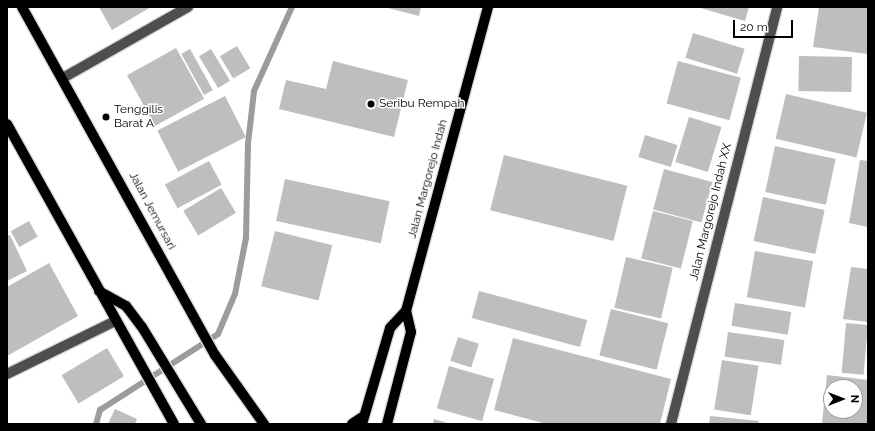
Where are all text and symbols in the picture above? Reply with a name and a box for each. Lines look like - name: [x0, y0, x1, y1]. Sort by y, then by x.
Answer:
- scale bar: [735, 12, 795, 38]
- text: 20 m: [740, 20, 768, 34]
- place label: Seribu Rempah: [379, 97, 464, 111]
- marker: Seribu Rempah: [366, 99, 376, 109]
- place label: Tenggilis Barat A: [114, 103, 163, 131]
- marker: Tenggilis Barat A: [101, 112, 111, 122]
- street label: Jalan Margorejo Indah: [405, 118, 451, 240]
- street label: Jalan Margorejo Indah XX: [687, 142, 735, 282]
- street label: Jalan Jemursari: [125, 170, 179, 252]
- north arrow: [823, 379, 863, 419]
- text: N: [848, 395, 861, 403]

